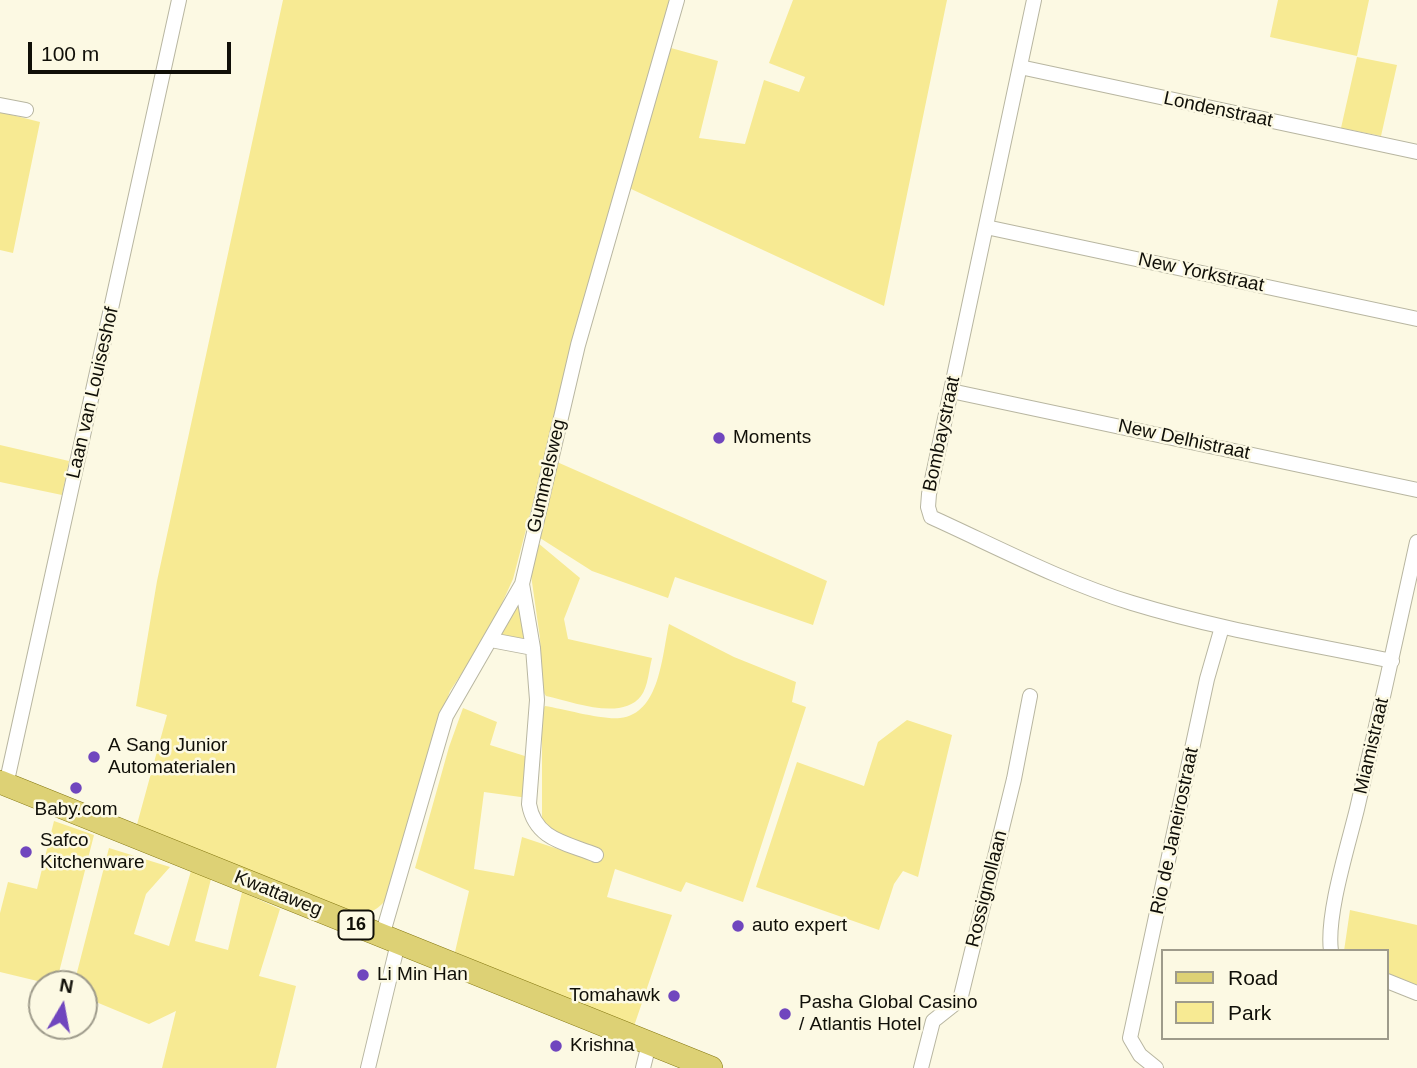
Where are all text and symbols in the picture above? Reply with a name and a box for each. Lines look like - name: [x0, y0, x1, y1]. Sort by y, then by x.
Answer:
- scale bar: [32, 28, 234, 72]
- text: 100 m: [41, 42, 99, 65]
- street label: Londenstraat: [1161, 87, 1275, 133]
- street label: New Yorkstraat: [1136, 249, 1266, 297]
- street label: Laan van Louiseshof: [62, 305, 124, 481]
- street label: Bombaystraat: [919, 374, 965, 494]
- street label: New Delhistraat: [1116, 415, 1252, 465]
- street label: Gummelsweg: [523, 417, 571, 535]
- place label: Moments: [733, 427, 811, 449]
- marker: Moments: [711, 430, 727, 446]
- street label: Miamistraat: [1350, 696, 1394, 796]
- place label: A Sang Junior Automaterialen: [108, 735, 236, 779]
- street label: Rio de Janeirostraat: [1146, 745, 1204, 917]
- marker: A Sang Junior Automaterialen: [86, 749, 102, 765]
- marker: Baby.com: [68, 780, 84, 796]
- place label: Baby.com: [34, 799, 118, 821]
- street label: Rossignollaan: [962, 828, 1012, 950]
- place label: Safco Kitchenware: [40, 830, 145, 874]
- marker: Safco Kitchenware: [18, 844, 34, 860]
- street label: Kwattaweg: [231, 866, 325, 922]
- road number: 16: [338, 910, 374, 940]
- place label: auto expert: [752, 915, 847, 937]
- marker: auto expert: [730, 918, 746, 934]
- legend: [1162, 949, 1389, 1040]
- place label: Li Min Han: [377, 964, 468, 986]
- text: Road: [1228, 966, 1278, 989]
- marker: Li Min Han: [355, 967, 371, 983]
- north arrow: [28, 970, 98, 1040]
- text: N: [58, 974, 75, 997]
- place label: Tomahawk: [569, 985, 660, 1007]
- marker: Tomahawk: [666, 988, 682, 1004]
- place label: Pasha Global Casino / Atlantis Hotel: [799, 992, 977, 1036]
- text: Park: [1228, 1001, 1271, 1024]
- marker: Pasha Global Casino / Atlantis Hotel: [777, 1006, 793, 1022]
- place label: Krishna: [570, 1035, 634, 1057]
- marker: Krishna: [548, 1038, 564, 1054]

